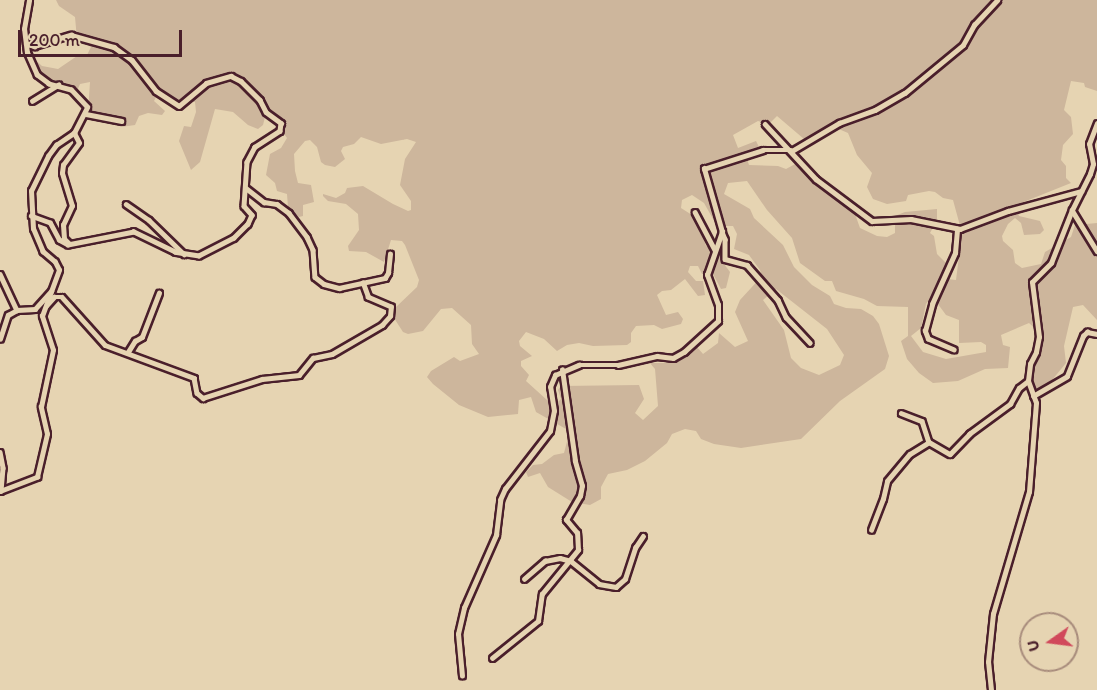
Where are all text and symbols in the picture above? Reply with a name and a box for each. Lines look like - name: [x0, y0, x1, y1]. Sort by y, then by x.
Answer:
- scale bar: [21, 18, 184, 56]
- text: 200 m: [29, 29, 80, 51]
- north arrow: [1019, 612, 1079, 672]
- text: U: [1022, 639, 1043, 653]

